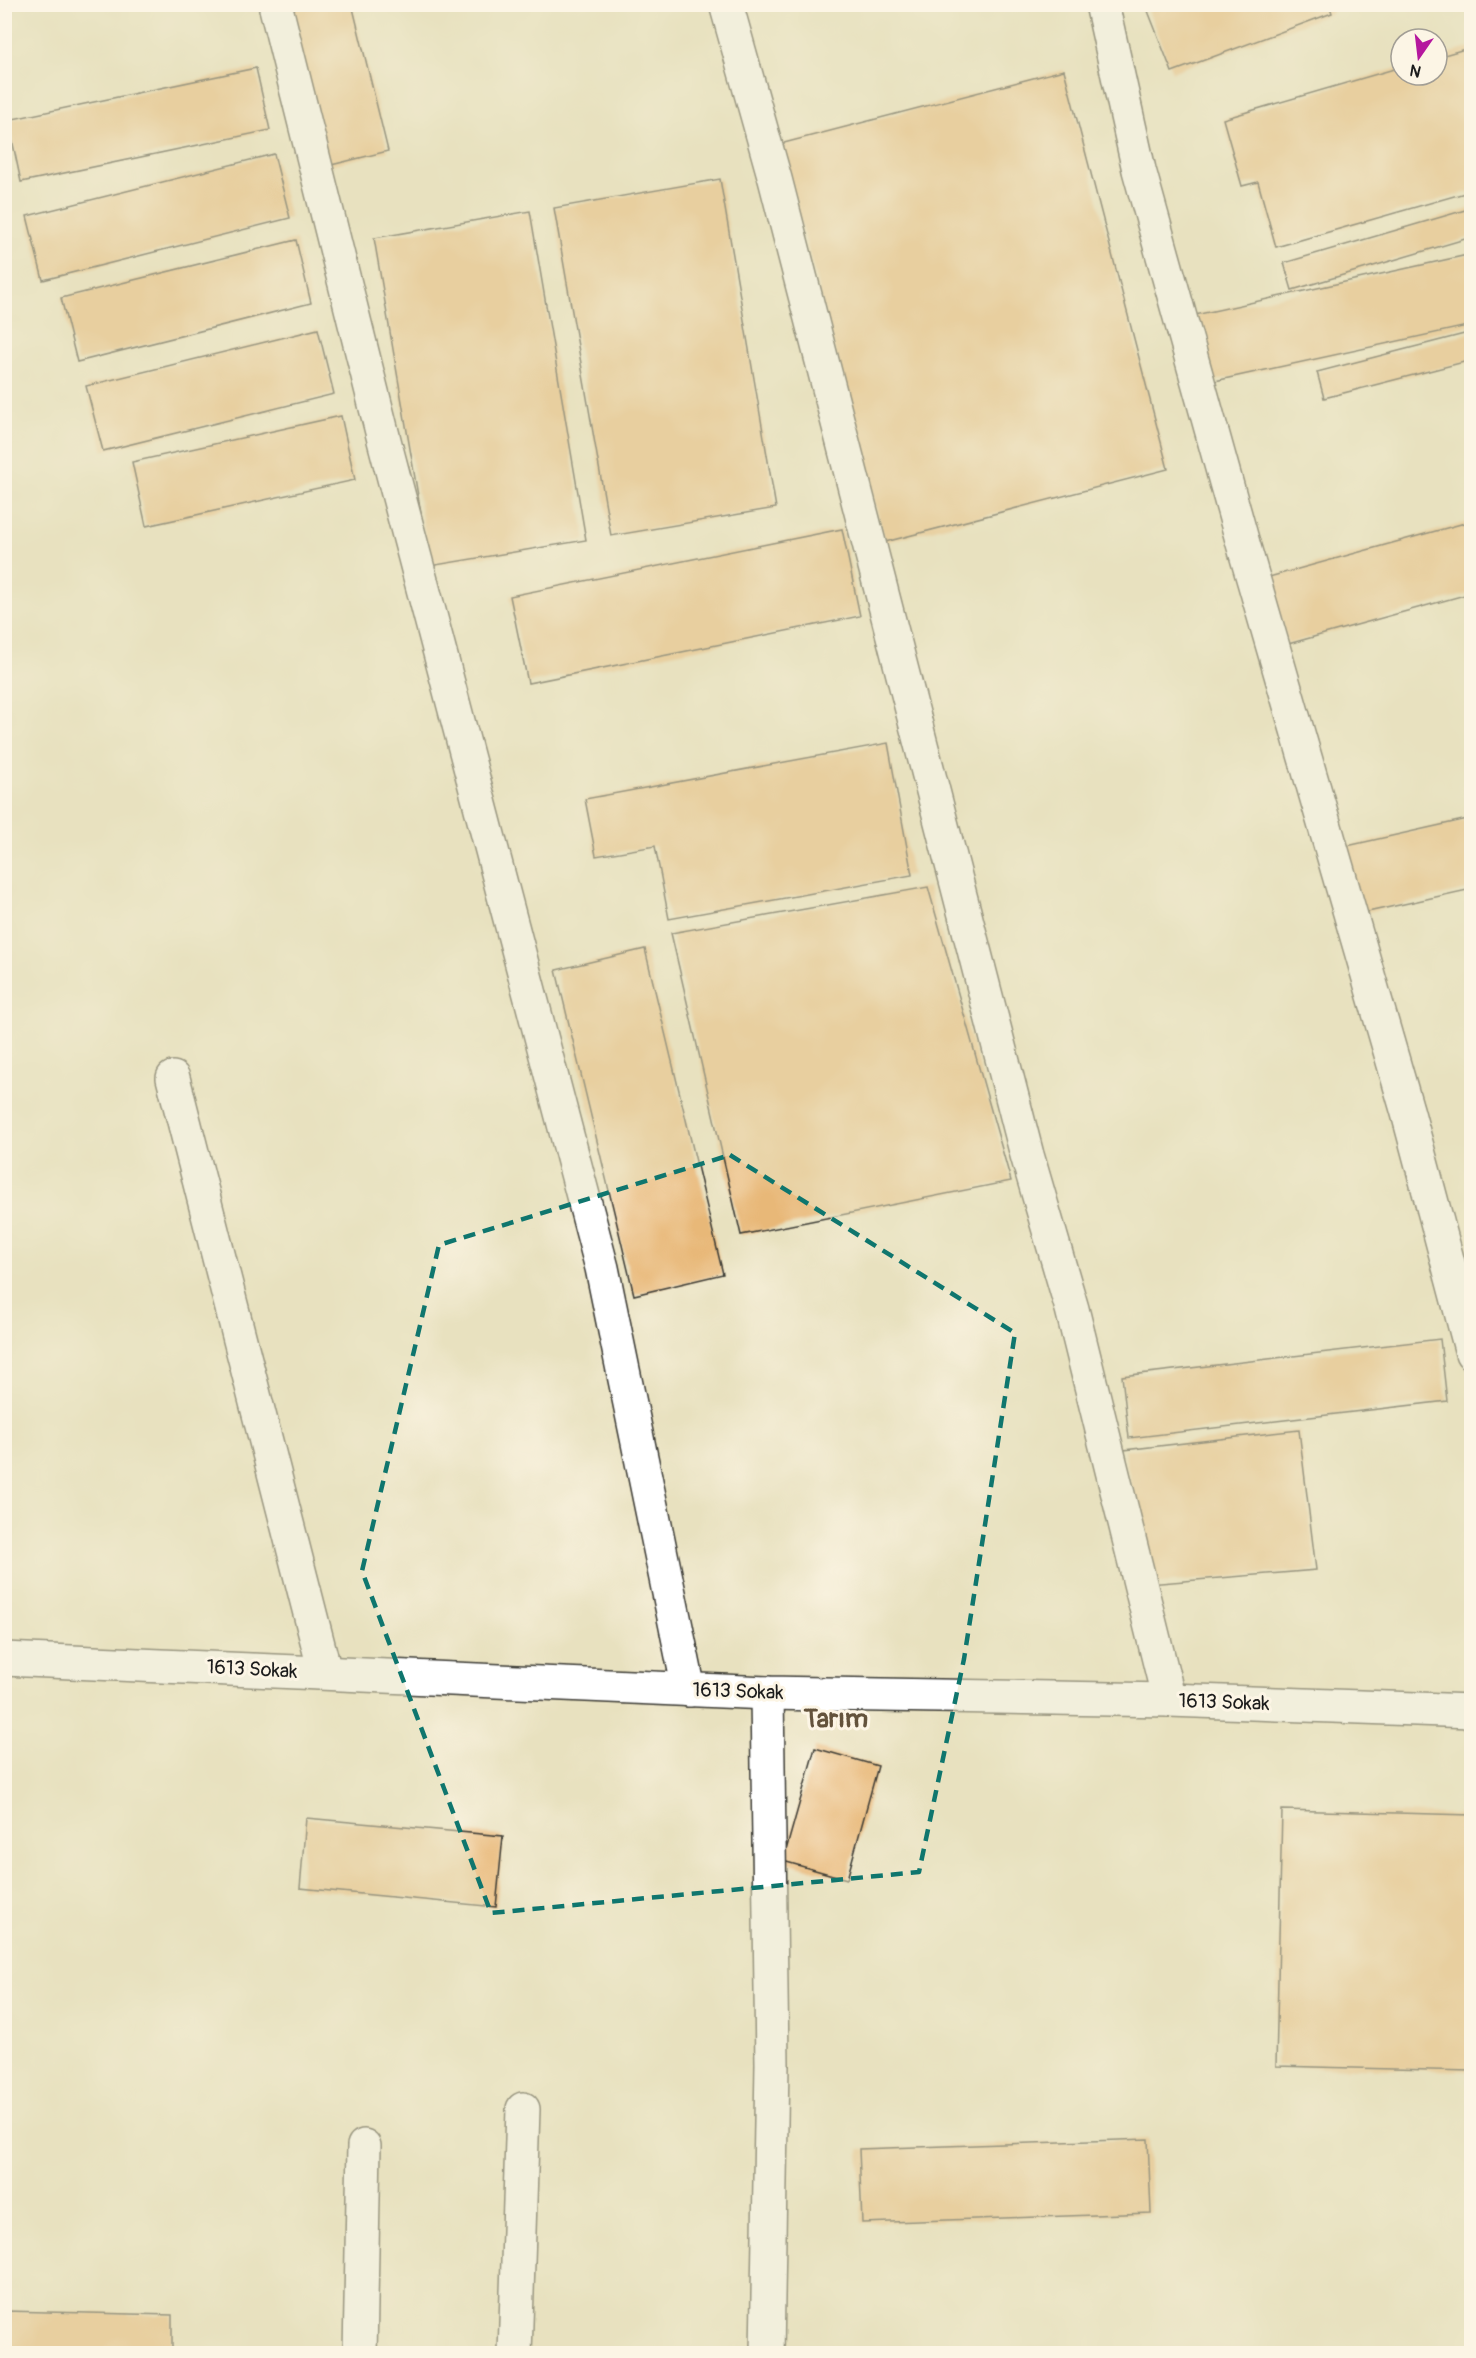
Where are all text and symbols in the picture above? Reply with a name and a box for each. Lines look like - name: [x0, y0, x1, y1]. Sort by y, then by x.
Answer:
- north arrow: [1389, 27, 1449, 87]
- text: N: [1408, 60, 1423, 82]
- street label: 1613 Sokak: [206, 1654, 299, 1684]
- street label: 1613 Sokak: [692, 1677, 785, 1705]
- street label: 1613 Sokak: [1178, 1688, 1271, 1716]
- district label: Tarım: [803, 1703, 868, 1735]

